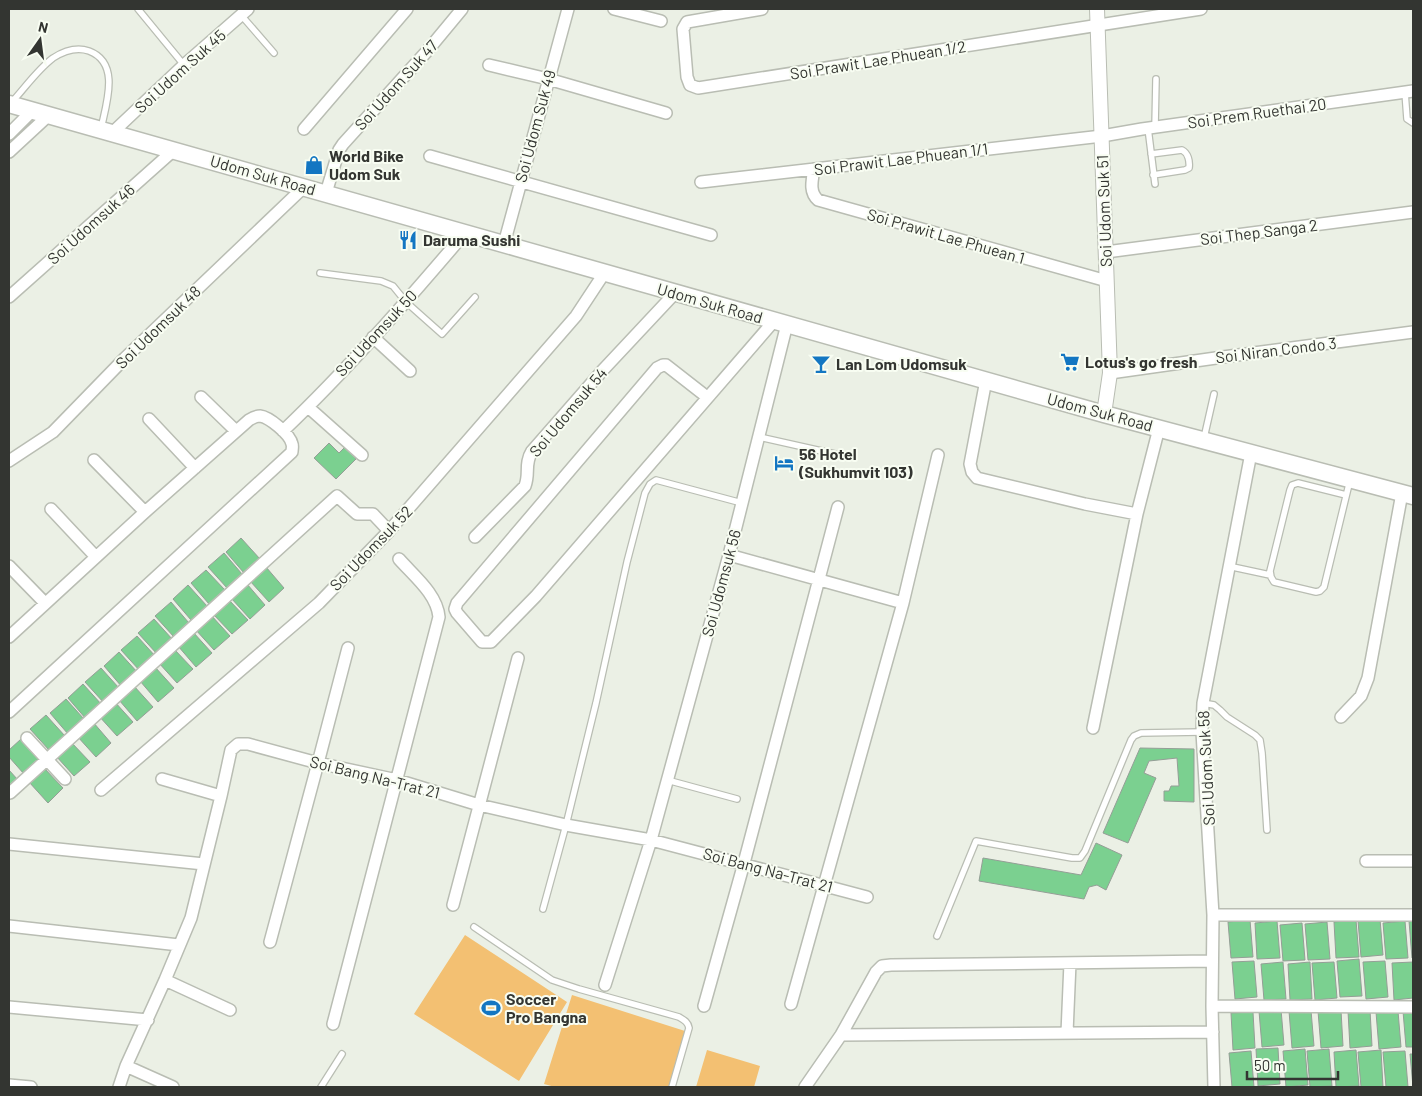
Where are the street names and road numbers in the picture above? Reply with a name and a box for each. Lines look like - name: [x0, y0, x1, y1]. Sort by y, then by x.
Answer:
- street label: Soi Udom Suk 45: [130, 25, 229, 116]
- street label: Soi Udom Suk 47: [350, 35, 441, 134]
- street label: Soi Prawit Lae Phuean 1/2: [789, 36, 967, 83]
- street label: Soi Udom Suk 49: [510, 67, 559, 184]
- street label: Soi Prem Ruethai 20: [1186, 93, 1327, 132]
- street label: Soi Prawit Lae Phuean 1/1: [813, 138, 989, 179]
- street label: Udom Suk Road: [208, 150, 318, 199]
- street label: Soi Udom Suk 51: [1092, 155, 1115, 267]
- street label: Soi Udomsuk 46: [43, 179, 138, 268]
- street label: Soi Prawit Lae Phuean 1: [865, 204, 1027, 267]
- street label: Soi Thep Sanga 2: [1199, 215, 1319, 248]
- street label: Udom Suk Road: [655, 278, 765, 327]
- street label: Soi Udomsuk 48: [111, 281, 204, 372]
- street label: Soi Udomsuk 50: [331, 286, 420, 380]
- street label: Soi Niran Condo 3: [1214, 333, 1338, 366]
- street label: Soi Udomsuk 54: [525, 363, 611, 460]
- street label: Udom Suk Road: [1045, 388, 1155, 435]
- street label: Soi Udomsuk 52: [325, 501, 416, 594]
- street label: Soi Udomsuk 56: [697, 527, 744, 639]
- street label: Soi Udom Suk 58: [1193, 710, 1218, 826]
- street label: Soi Bang Na-Trat 21: [308, 751, 442, 802]
- street label: Soi Bang Na-Trat 21: [701, 843, 835, 896]

